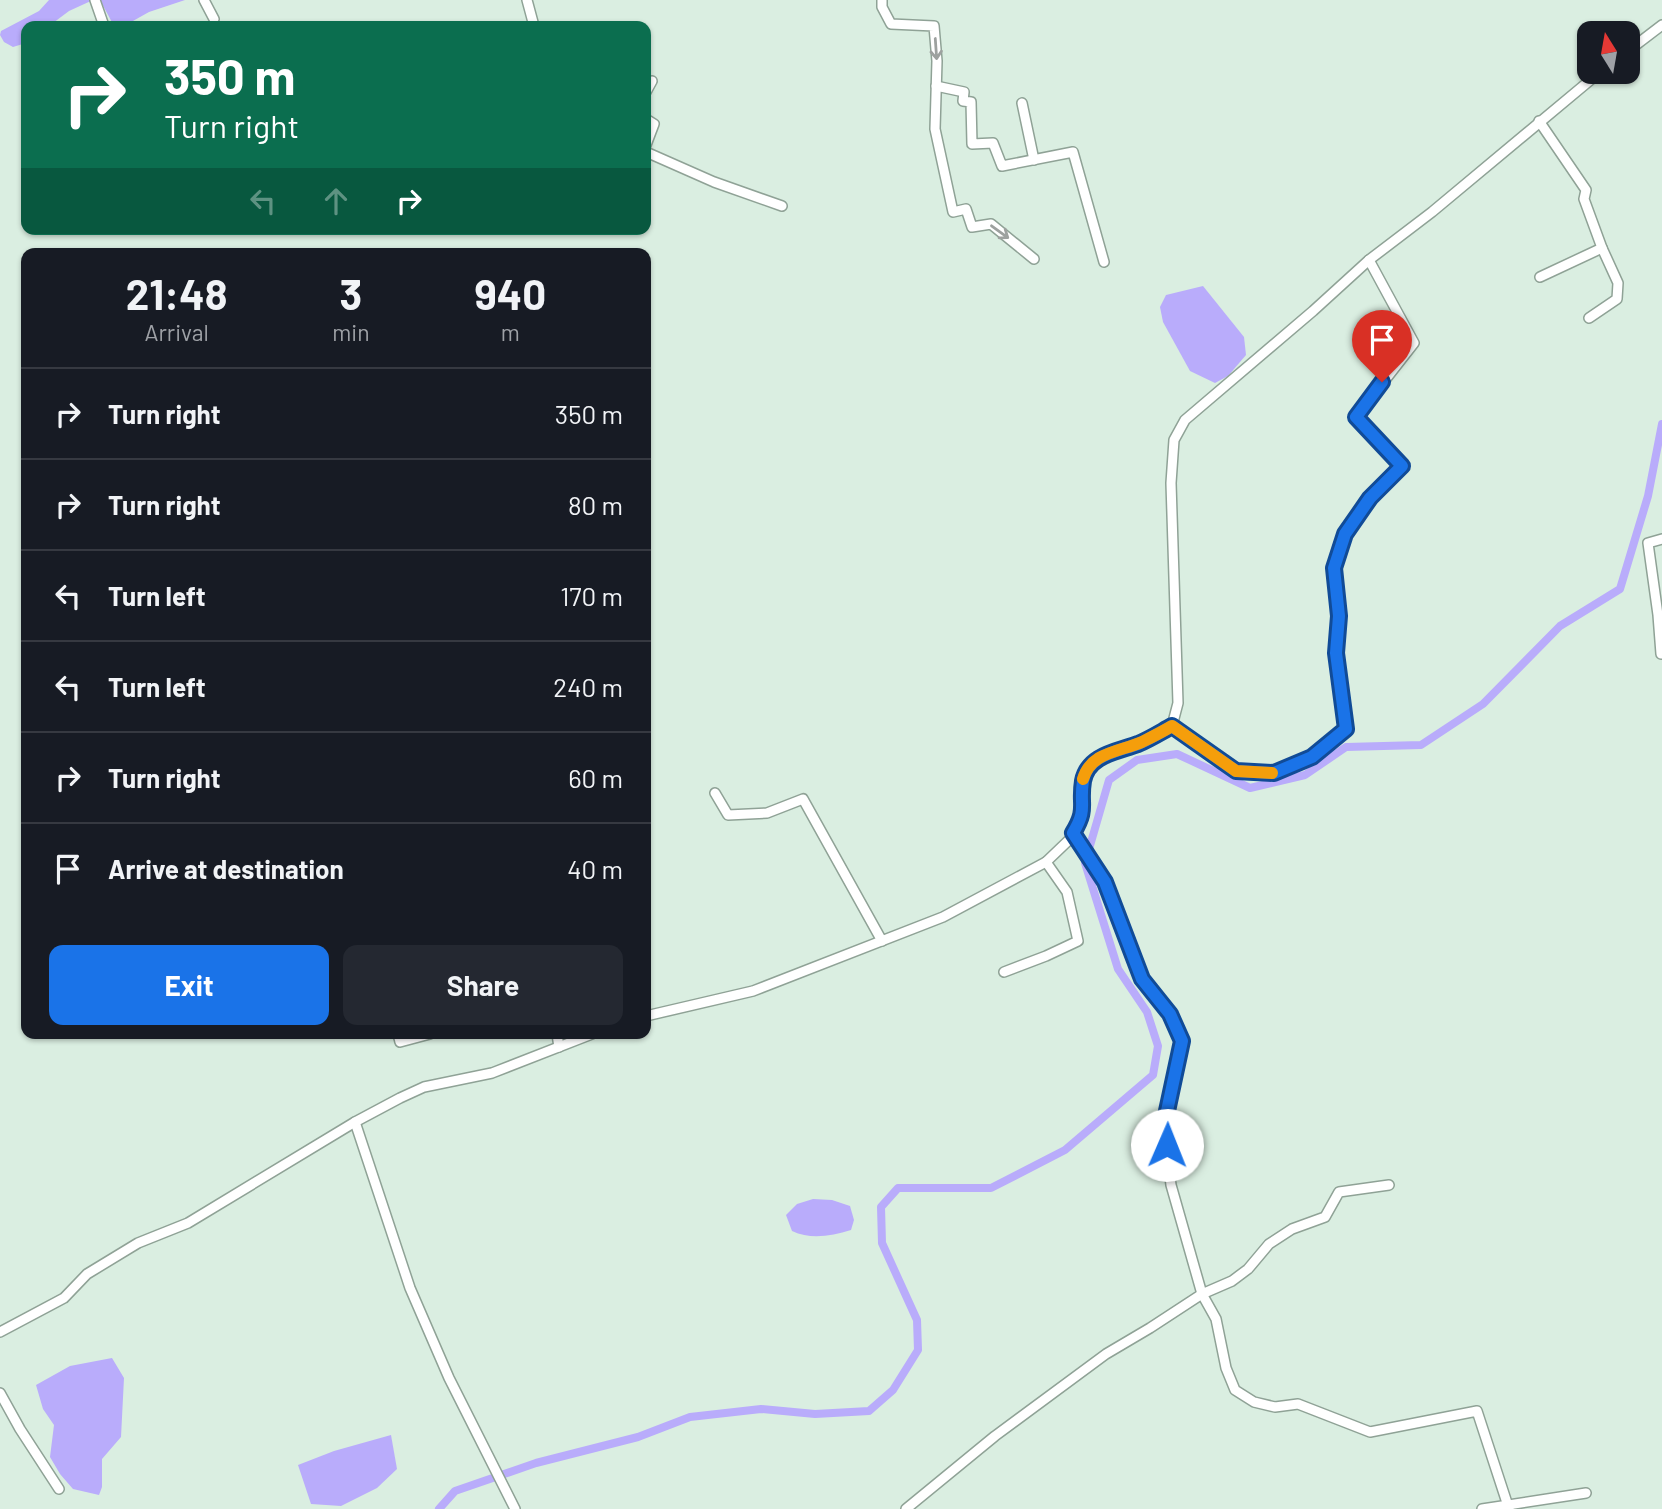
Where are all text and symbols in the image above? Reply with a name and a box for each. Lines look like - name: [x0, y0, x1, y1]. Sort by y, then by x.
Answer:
- north arrow: [1577, 21, 1640, 84]
- map controls: [1577, 21, 1640, 84]
- one-way arrow: [930, 37, 943, 60]
- text: 350 m: [164, 46, 296, 105]
- icon: right: [49, 49, 140, 140]
- text: Turn right: [164, 106, 299, 144]
- icon: left: [244, 182, 282, 220]
- icon: ahead: [317, 182, 355, 220]
- icon: right: [390, 182, 428, 220]
- one-way arrow: [990, 224, 1009, 239]
- text: 21:48: [126, 268, 227, 318]
- text: 3: [340, 268, 362, 318]
- text: 940: [474, 268, 546, 318]
- pin: [1352, 310, 1412, 382]
- text: Arrival: [144, 318, 209, 346]
- text: min: [332, 318, 370, 346]
- text: m: [501, 318, 520, 346]
- icon: arrive: [1363, 321, 1401, 359]
- icon: right: [49, 395, 87, 433]
- text: Turn right: [108, 398, 221, 429]
- text: 350 m: [555, 398, 623, 429]
- icon: right: [49, 486, 87, 524]
- text: Turn right: [108, 489, 221, 520]
- text: 80 m: [568, 489, 623, 520]
- icon: left: [49, 577, 87, 615]
- text: Turn left: [108, 580, 206, 611]
- text: 170 m: [560, 580, 623, 611]
- icon: left: [49, 668, 87, 706]
- text: Turn left: [108, 671, 206, 702]
- text: 240 m: [553, 671, 623, 702]
- icon: right: [49, 759, 87, 797]
- text: Turn right: [108, 762, 221, 793]
- text: 60 m: [568, 762, 623, 793]
- icon: arrive: [49, 850, 87, 888]
- text: Arrive at destination: [108, 853, 344, 884]
- text: 40 m: [567, 853, 623, 884]
- button: Exit: [49, 945, 329, 1025]
- button: Share: [343, 945, 623, 1025]
- position arrow: [1130, 1108, 1204, 1182]

